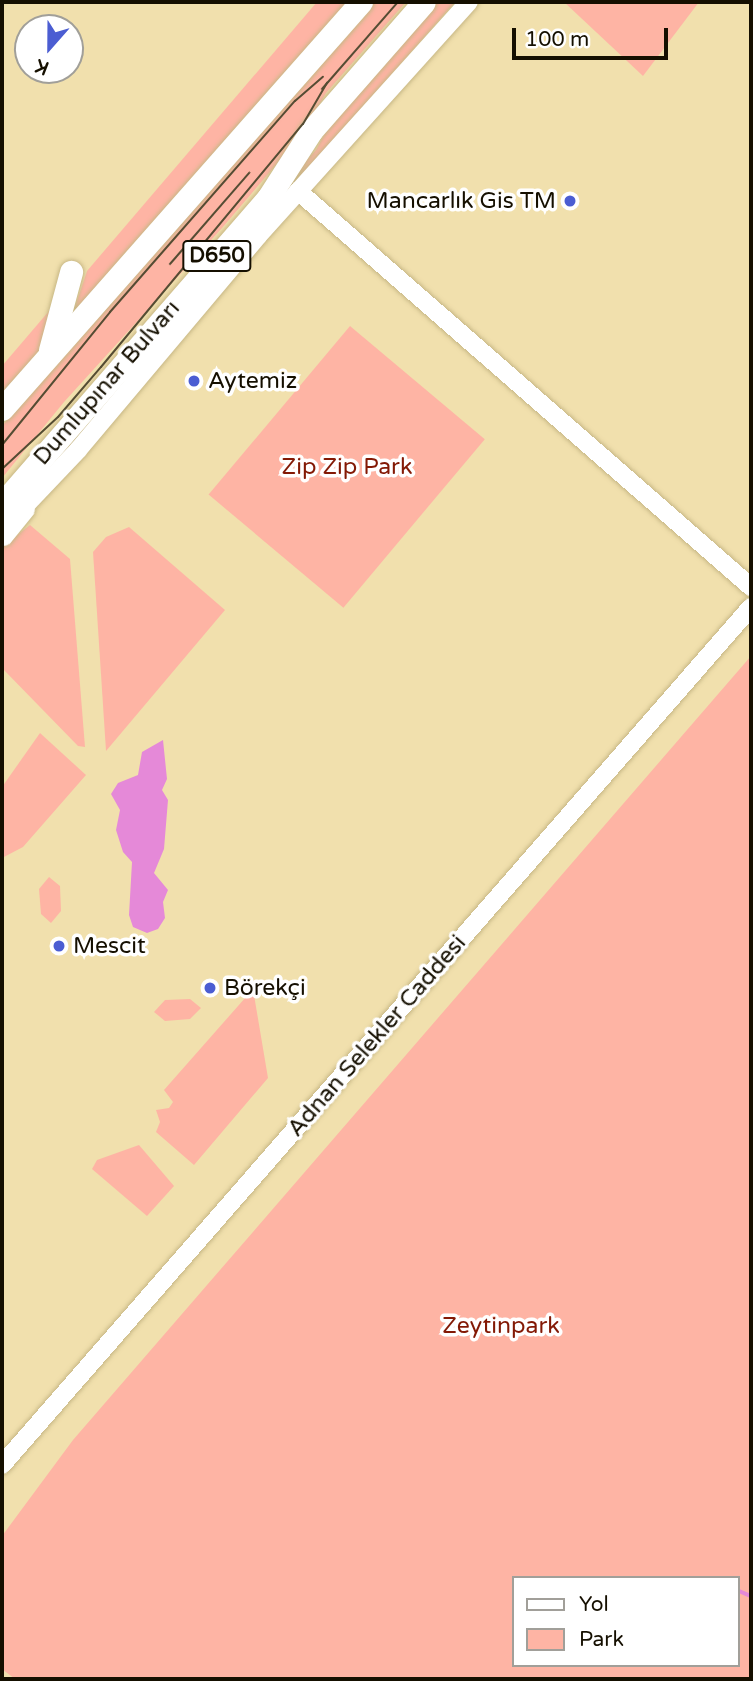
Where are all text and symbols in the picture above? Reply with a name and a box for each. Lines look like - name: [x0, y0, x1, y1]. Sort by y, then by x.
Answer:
- north arrow: [14, 14, 84, 84]
- scale bar: [515, 14, 671, 58]
- text: 100 m: [525, 27, 589, 52]
- text: K: [32, 54, 52, 79]
- place label: Mancarlık Gis TM: [367, 187, 556, 215]
- marker: Mancarlık Gis TM: [562, 193, 578, 209]
- road number: D650: [182, 238, 252, 274]
- street label: Dumlupınar Bulvarı: [28, 295, 186, 471]
- place label: Aytemiz: [208, 367, 297, 395]
- marker: Aytemiz: [186, 373, 202, 389]
- park label: Zip Zip Park: [282, 453, 412, 481]
- street label: Adnan Selekler Caddesi: [282, 930, 472, 1142]
- place label: Mescit: [73, 932, 146, 960]
- marker: Mescit: [51, 938, 67, 954]
- place label: Börekçi: [224, 974, 306, 1002]
- marker: Börekçi: [202, 980, 218, 996]
- park label: Zeytinpark: [442, 1312, 560, 1340]
- legend: [512, 1576, 739, 1667]
- text: Yol: [579, 1592, 609, 1617]
- text: Park: [579, 1627, 624, 1652]

